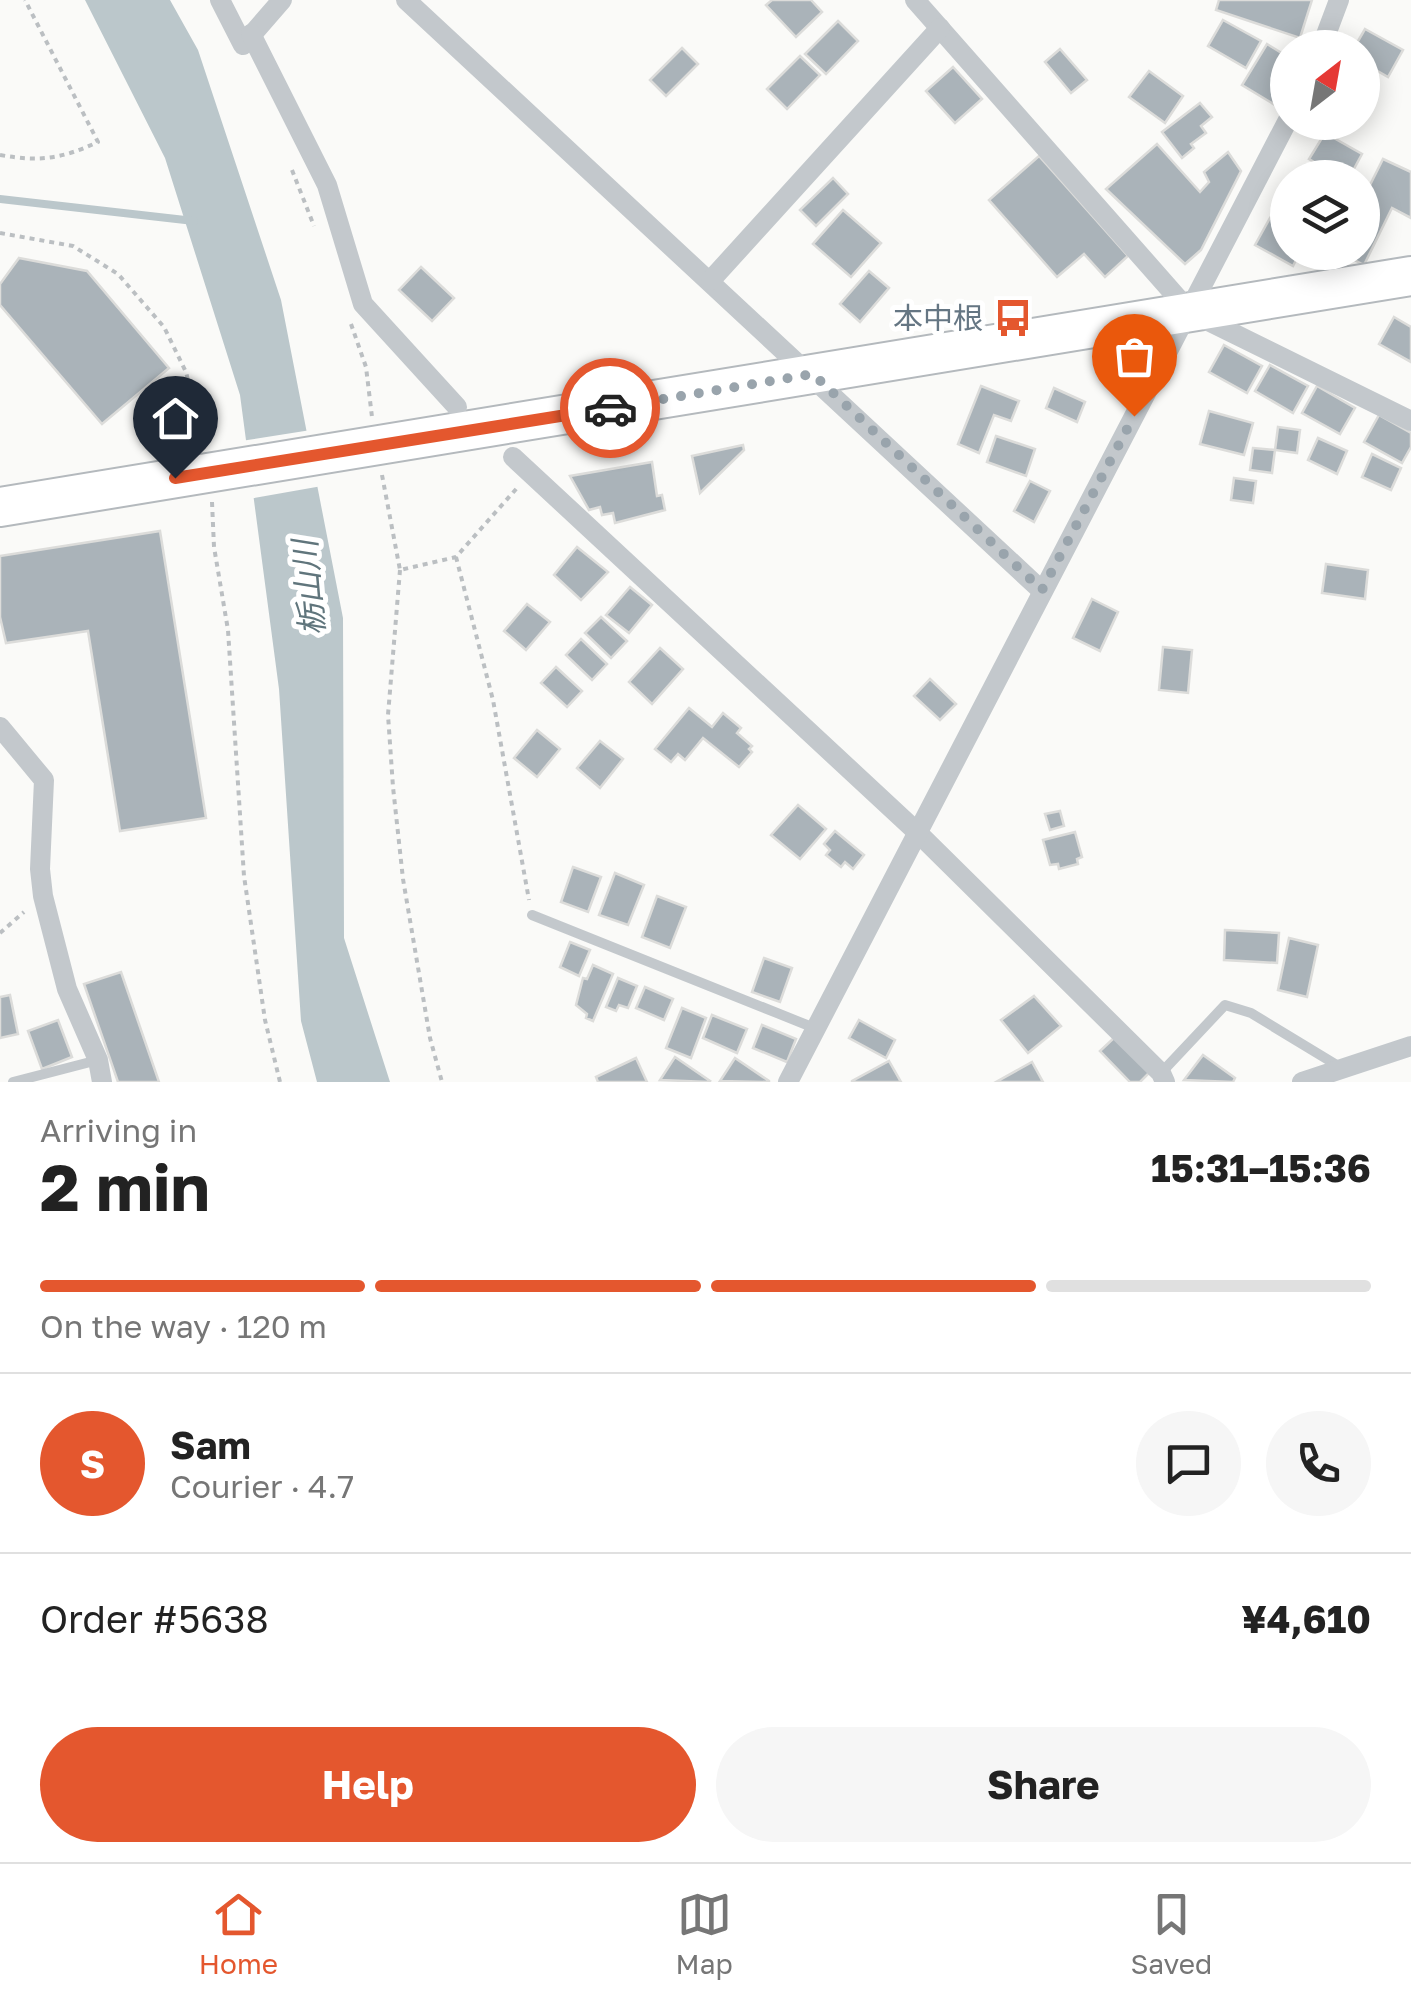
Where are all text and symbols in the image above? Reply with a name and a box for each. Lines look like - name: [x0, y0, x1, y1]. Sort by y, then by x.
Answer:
- north arrow: [1270, 30, 1380, 140]
- map controls: [1270, 30, 1380, 270]
- button: layers: [1270, 160, 1380, 270]
- bus stop icon: 本中根: [992, 297, 1034, 339]
- place label: 本中根: [893, 300, 983, 336]
- pin: [1092, 314, 1177, 417]
- icon: bag: [1107, 329, 1162, 384]
- courier: [560, 358, 660, 458]
- pin: [133, 376, 218, 479]
- icon: car: [583, 381, 638, 436]
- icon: home: [148, 391, 203, 446]
- water label: 栃山川: [285, 536, 331, 637]
- text: Arriving in: [40, 1111, 197, 1149]
- text: 15:31–15:36: [1151, 1145, 1371, 1190]
- text: 2 min: [40, 1147, 210, 1225]
- text: On the way · 120 m: [40, 1307, 327, 1345]
- button: chat: [1136, 1411, 1241, 1516]
- button: phone: [1266, 1411, 1371, 1516]
- text: Sam: [170, 1422, 251, 1467]
- text: S: [80, 1441, 105, 1486]
- text: Courier · 4.7: [170, 1467, 354, 1505]
- text: Order #5638: [40, 1596, 269, 1641]
- text: ¥4,610: [1242, 1596, 1371, 1641]
- button: Help: [40, 1727, 696, 1842]
- button: Share: [716, 1727, 1371, 1842]
- tab: Home: [199, 1887, 278, 1980]
- tab: Map: [676, 1887, 733, 1980]
- tab: Saved: [1130, 1887, 1212, 1980]

